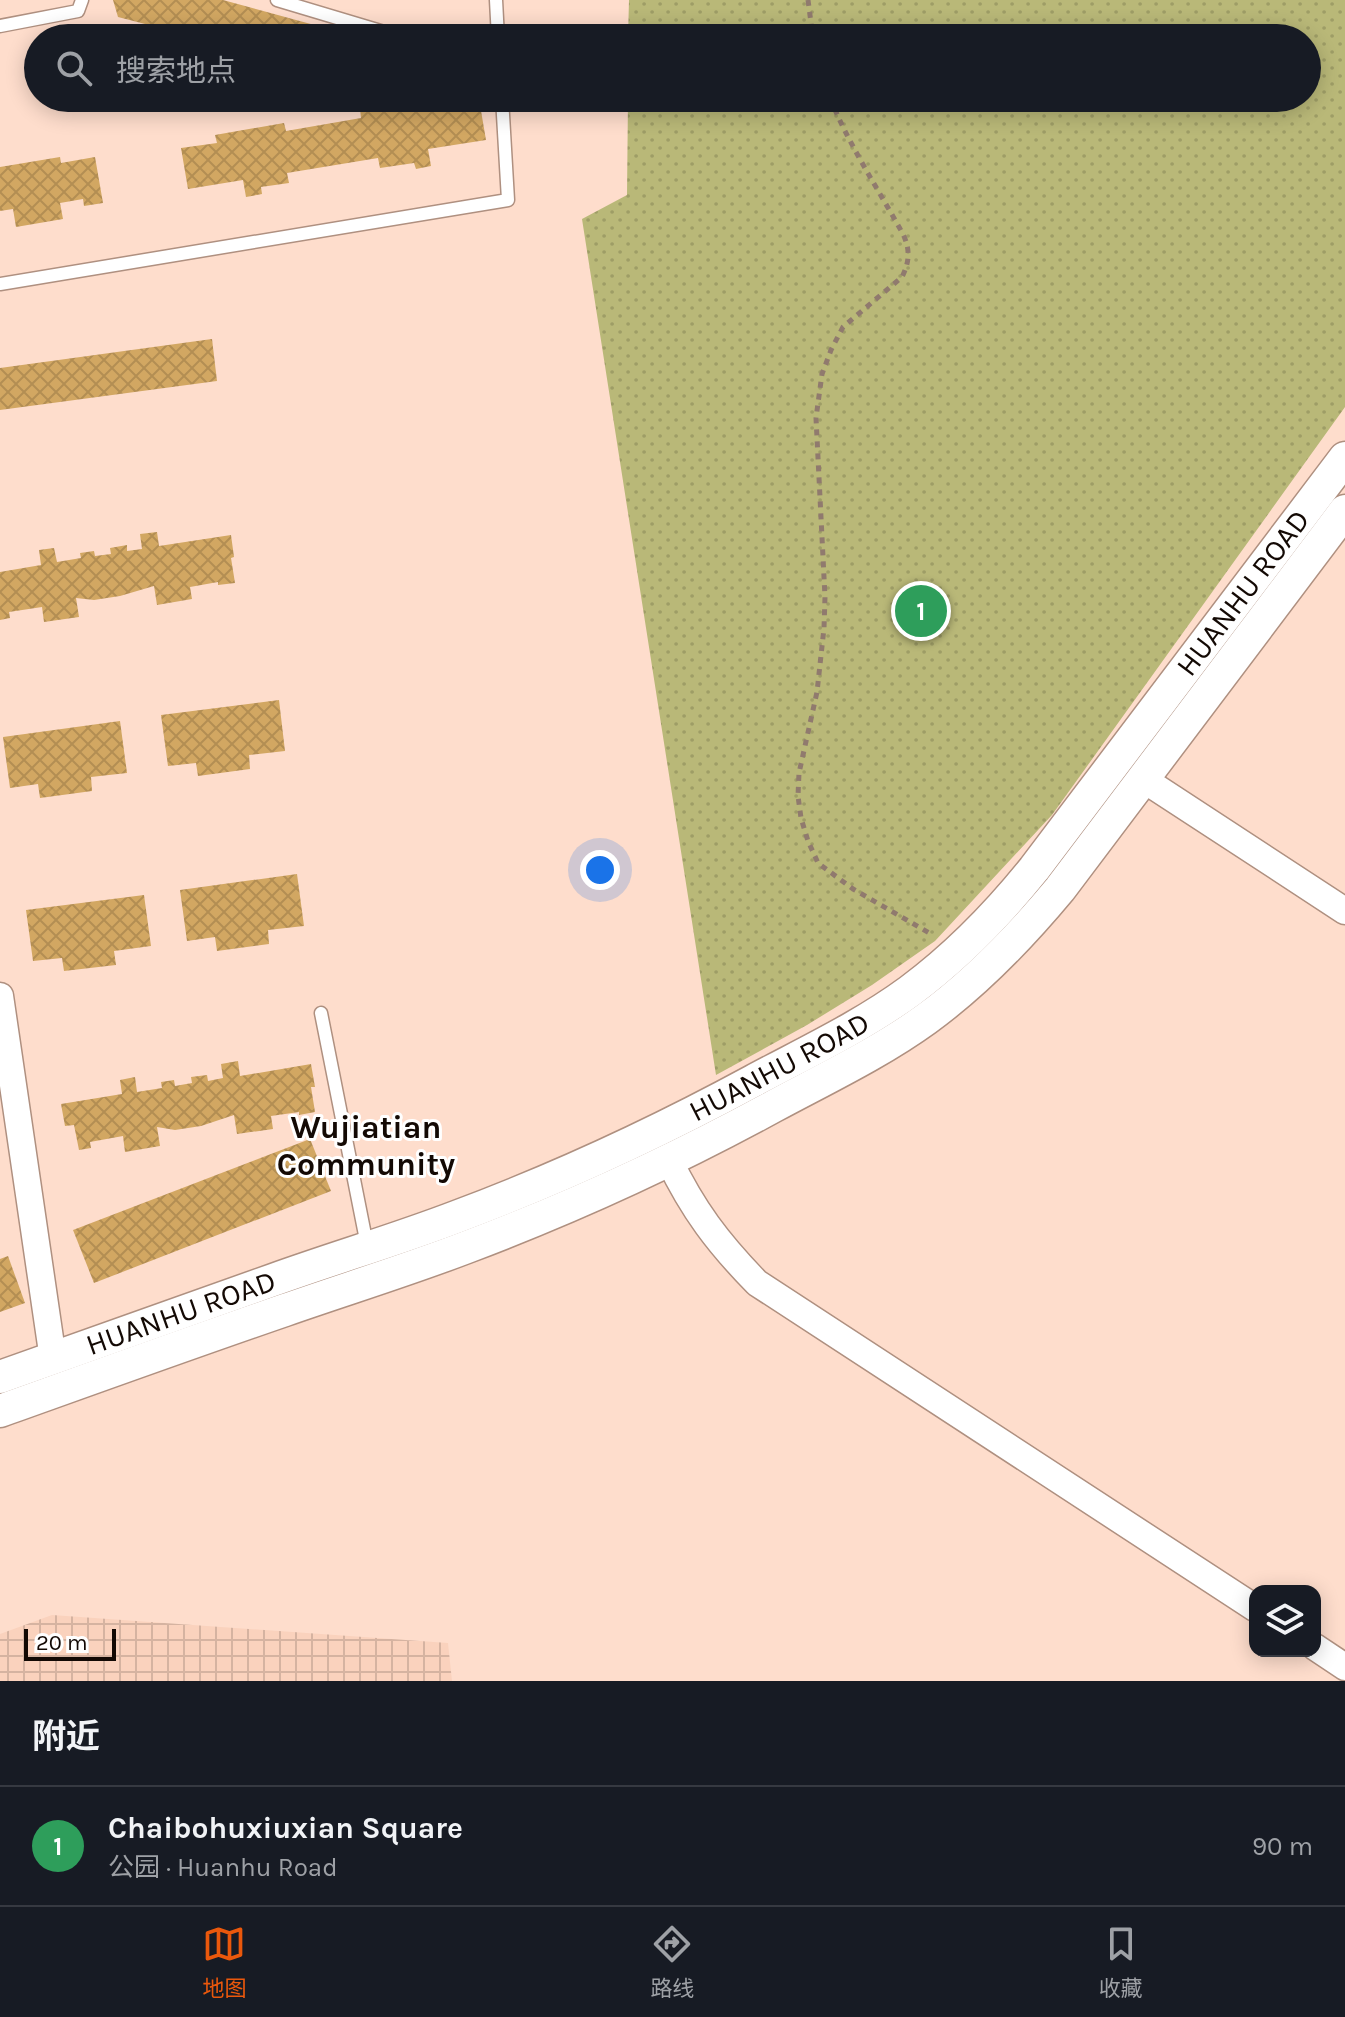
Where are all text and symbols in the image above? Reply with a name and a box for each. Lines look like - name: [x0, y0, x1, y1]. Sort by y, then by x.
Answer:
- search box: [24, 24, 1321, 112]
- icon: search: [52, 46, 96, 90]
- text: 搜索地点: [116, 53, 236, 89]
- street label: HUANHU ROAD: [1169, 503, 1317, 683]
- pin: 1: [895, 581, 947, 641]
- your location: [580, 850, 620, 890]
- street label: HUANHU ROAD: [683, 1004, 876, 1129]
- district label: Wujiatian Community: [277, 1109, 455, 1183]
- street label: HUANHU ROAD: [81, 1262, 281, 1363]
- map controls: [1249, 1585, 1321, 1657]
- button: layers: [1249, 1585, 1321, 1657]
- scale bar: [24, 1625, 116, 1661]
- text: 20 m: [36, 1630, 88, 1656]
- text: 附近: [32, 1717, 100, 1757]
- text: Chaibohuxiuxian Square: [108, 1810, 463, 1846]
- text: 1: [53, 1831, 63, 1862]
- text: 90 m: [1252, 1831, 1313, 1862]
- text: 公园 · Huanhu Road: [108, 1852, 338, 1883]
- tab: 地图: [202, 1922, 246, 2002]
- tab: 路线: [650, 1922, 695, 2002]
- tab: 收藏: [1099, 1922, 1143, 2002]

